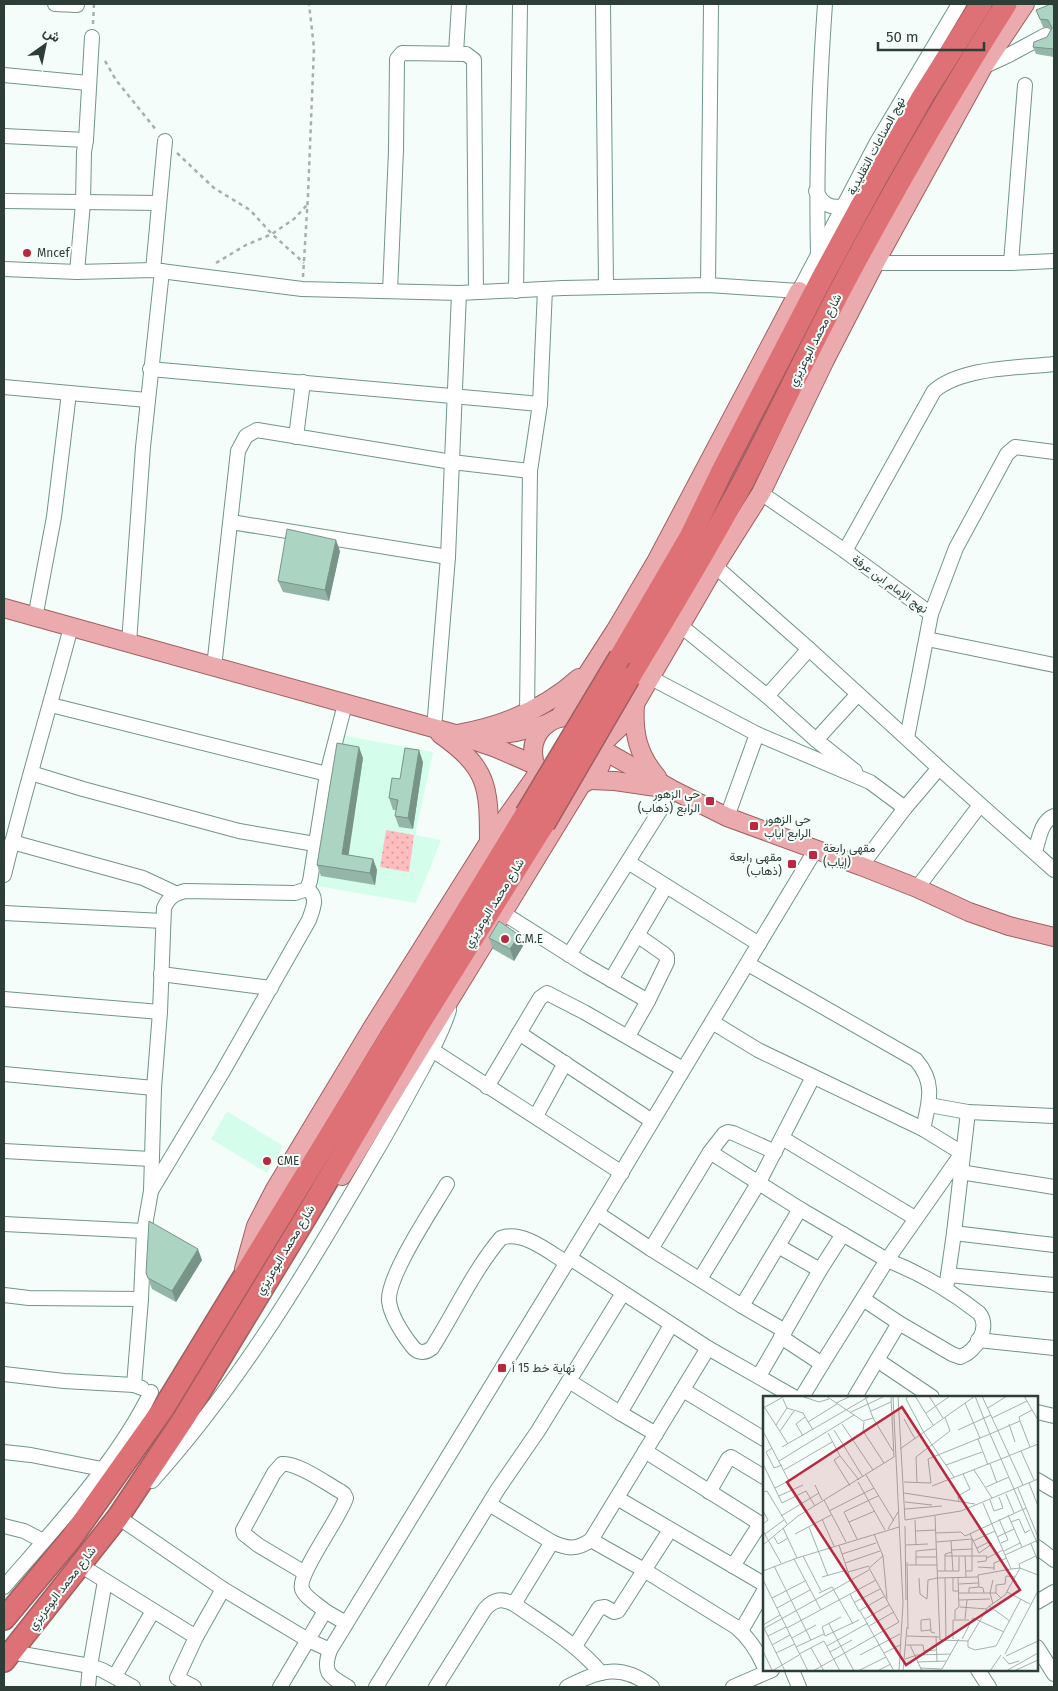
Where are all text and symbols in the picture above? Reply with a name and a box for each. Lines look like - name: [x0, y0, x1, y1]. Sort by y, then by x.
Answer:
- north arrow: [20, 20, 70, 70]
- scale bar: [878, 20, 984, 52]
- text: ش: [40, 23, 64, 46]
- text: 50 m: [886, 28, 919, 46]
- street label: نهج الصناعات التقليدية: [844, 95, 910, 198]
- place label: Mncef: [37, 246, 70, 260]
- marker: Mncef: [21, 247, 33, 259]
- street label: شارع محمد البوعزيزي: [786, 291, 847, 390]
- street label: نهج الإمام ابن عرفة: [848, 552, 931, 618]
- place label: حي الزهور الرابع (ذهاب): [638, 787, 700, 817]
- marker: حي الزهور الرابع (ذهاب): [704, 795, 716, 807]
- place label: حي الزهور الرابع اياب: [763, 812, 811, 842]
- marker: حي الزهور الرابع اياب: [748, 820, 760, 832]
- place label: مقهى رابعة (إياب): [823, 841, 875, 870]
- marker: مقهى رابعة (إياب): [807, 849, 819, 861]
- place label: مقهى رابعة (ذهاب): [730, 850, 782, 878]
- street label: شارع محمد البوعزيزي: [461, 856, 530, 952]
- marker: مقهى رابعة (ذهاب): [786, 858, 798, 870]
- place label: C.M.E: [515, 932, 543, 946]
- marker: C.M.E: [499, 933, 511, 945]
- place label: CME: [277, 1154, 299, 1168]
- marker: CME: [261, 1155, 273, 1167]
- street label: شارع محمد البوعزيزي: [253, 1203, 320, 1299]
- place label: نهاية خط 15 أ: [512, 1361, 575, 1376]
- marker: نهاية خط 15 أ: [496, 1362, 508, 1374]
- inset map: [763, 1396, 1038, 1671]
- street label: شارع محمد البوعزيزي: [25, 1543, 101, 1634]

